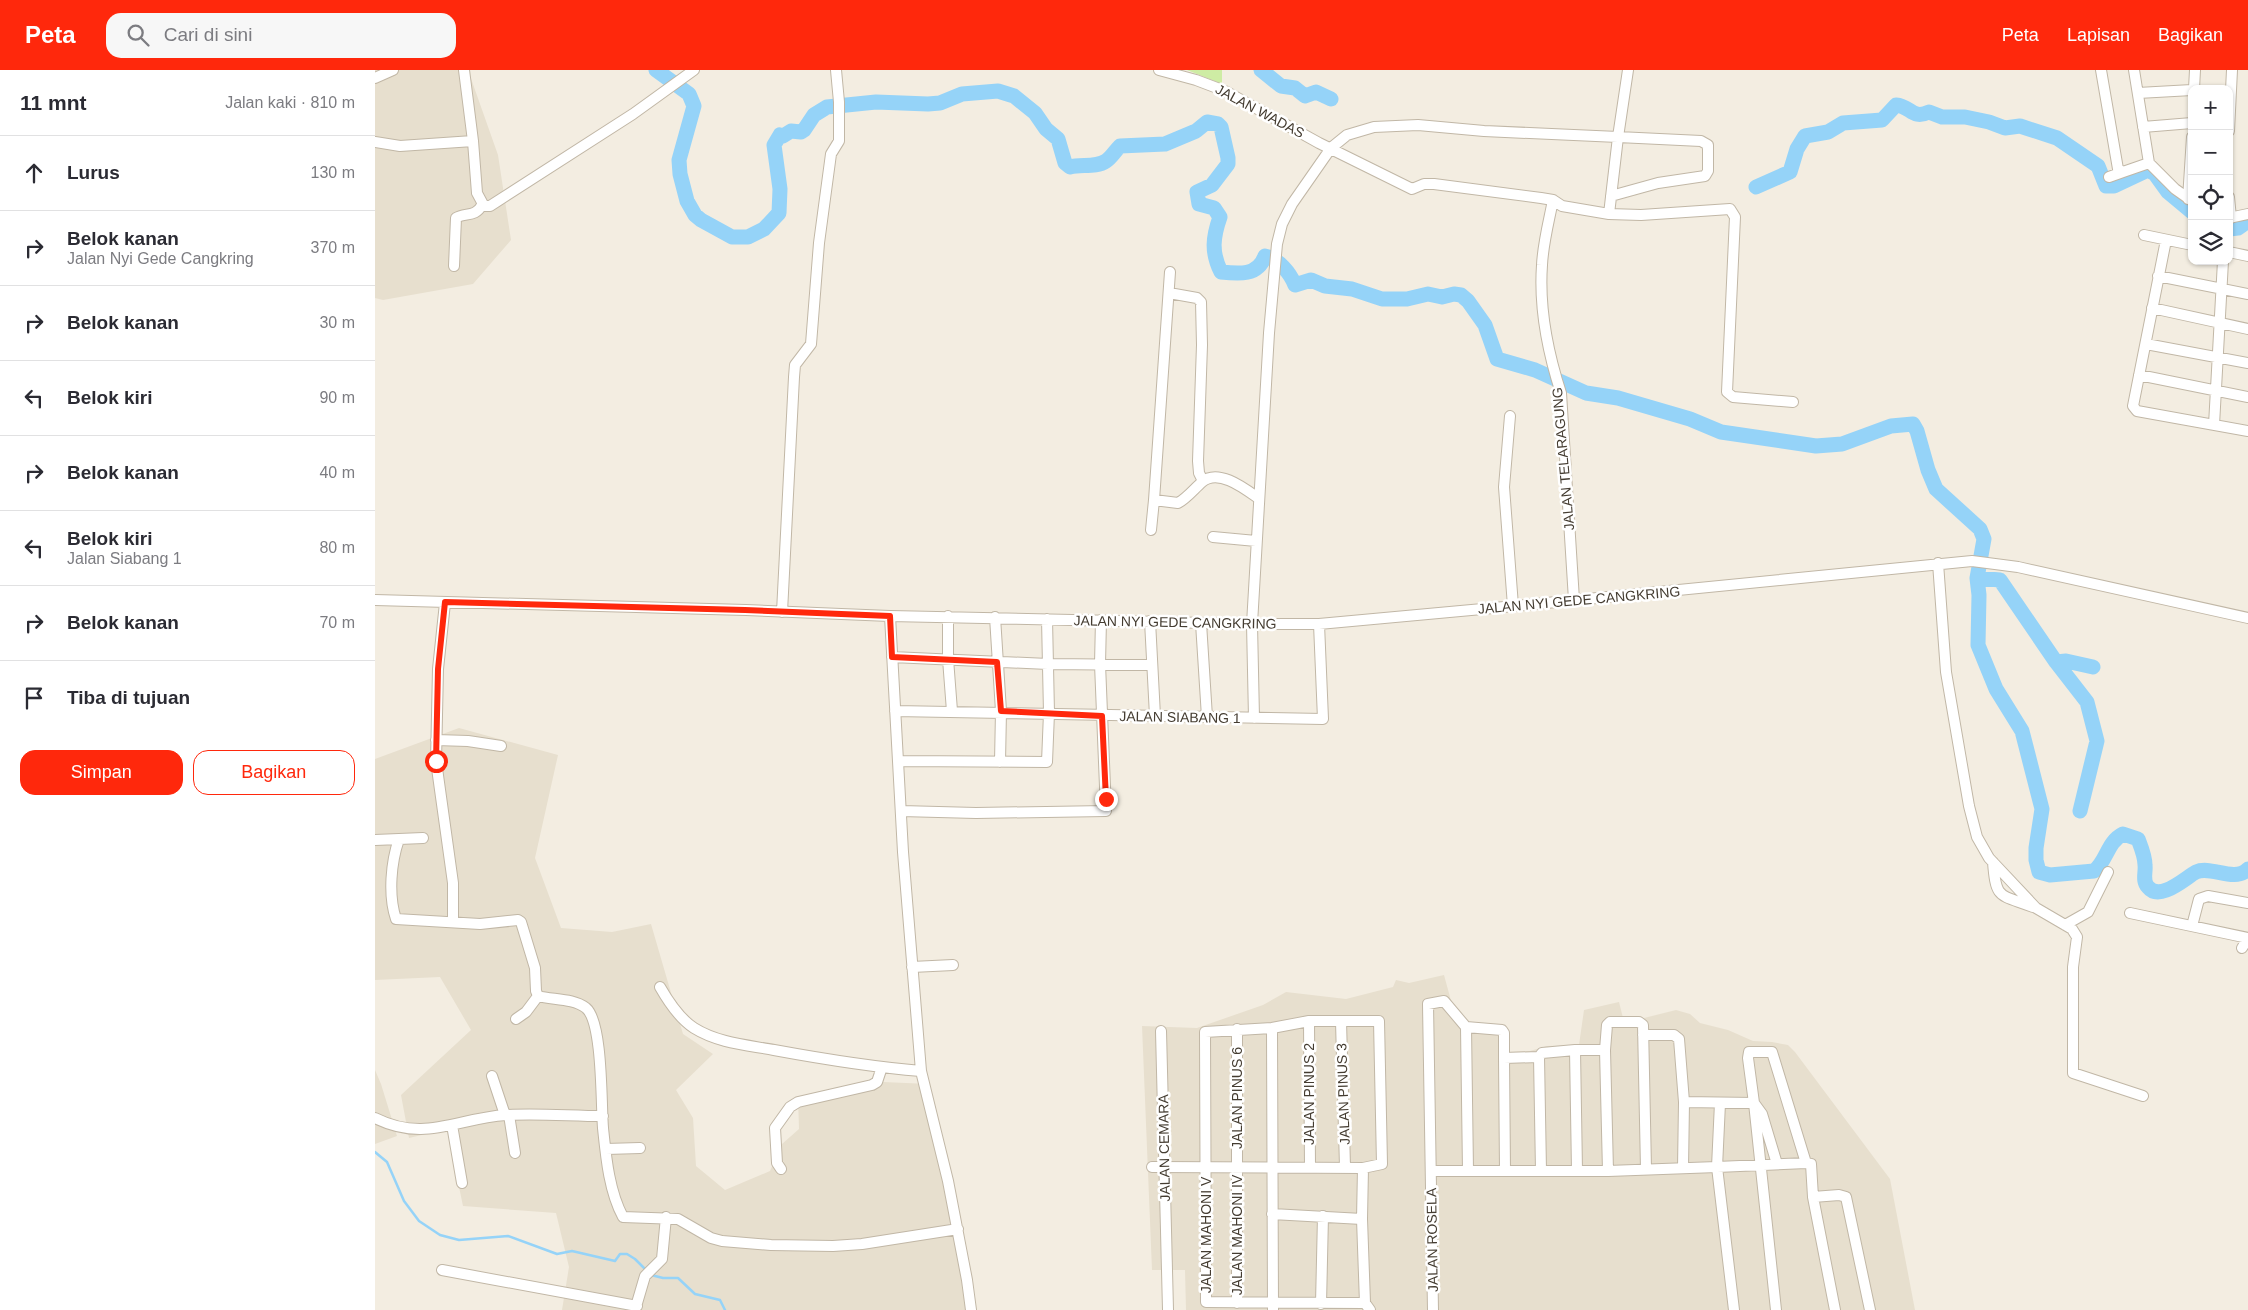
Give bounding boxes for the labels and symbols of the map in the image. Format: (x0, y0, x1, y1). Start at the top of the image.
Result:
street label: JALAN WADAS (1213, 81, 1307, 141)
street label: JALAN TELARAGUNG (1549, 387, 1577, 531)
street label: JALAN NYI GEDE CANGKRING (1477, 583, 1681, 617)
street label: JALAN NYI GEDE CANGKRING (1073, 612, 1277, 632)
street label: JALAN SIABANG 1 (1119, 708, 1241, 726)
route start (425, 750, 448, 773)
route end (1095, 788, 1118, 811)
street label: JALAN PINUS 2 (1301, 1043, 1317, 1145)
street label: JALAN PINUS 3 (1333, 1043, 1353, 1145)
street label: JALAN PINUS 6 (1229, 1047, 1245, 1149)
street label: JALAN CEMARA (1155, 1094, 1173, 1202)
street label: JALAN MAHONI IV (1229, 1174, 1245, 1295)
street label: JALAN MAHONI V (1198, 1176, 1214, 1293)
street label: JALAN ROSELA (1423, 1187, 1441, 1292)

